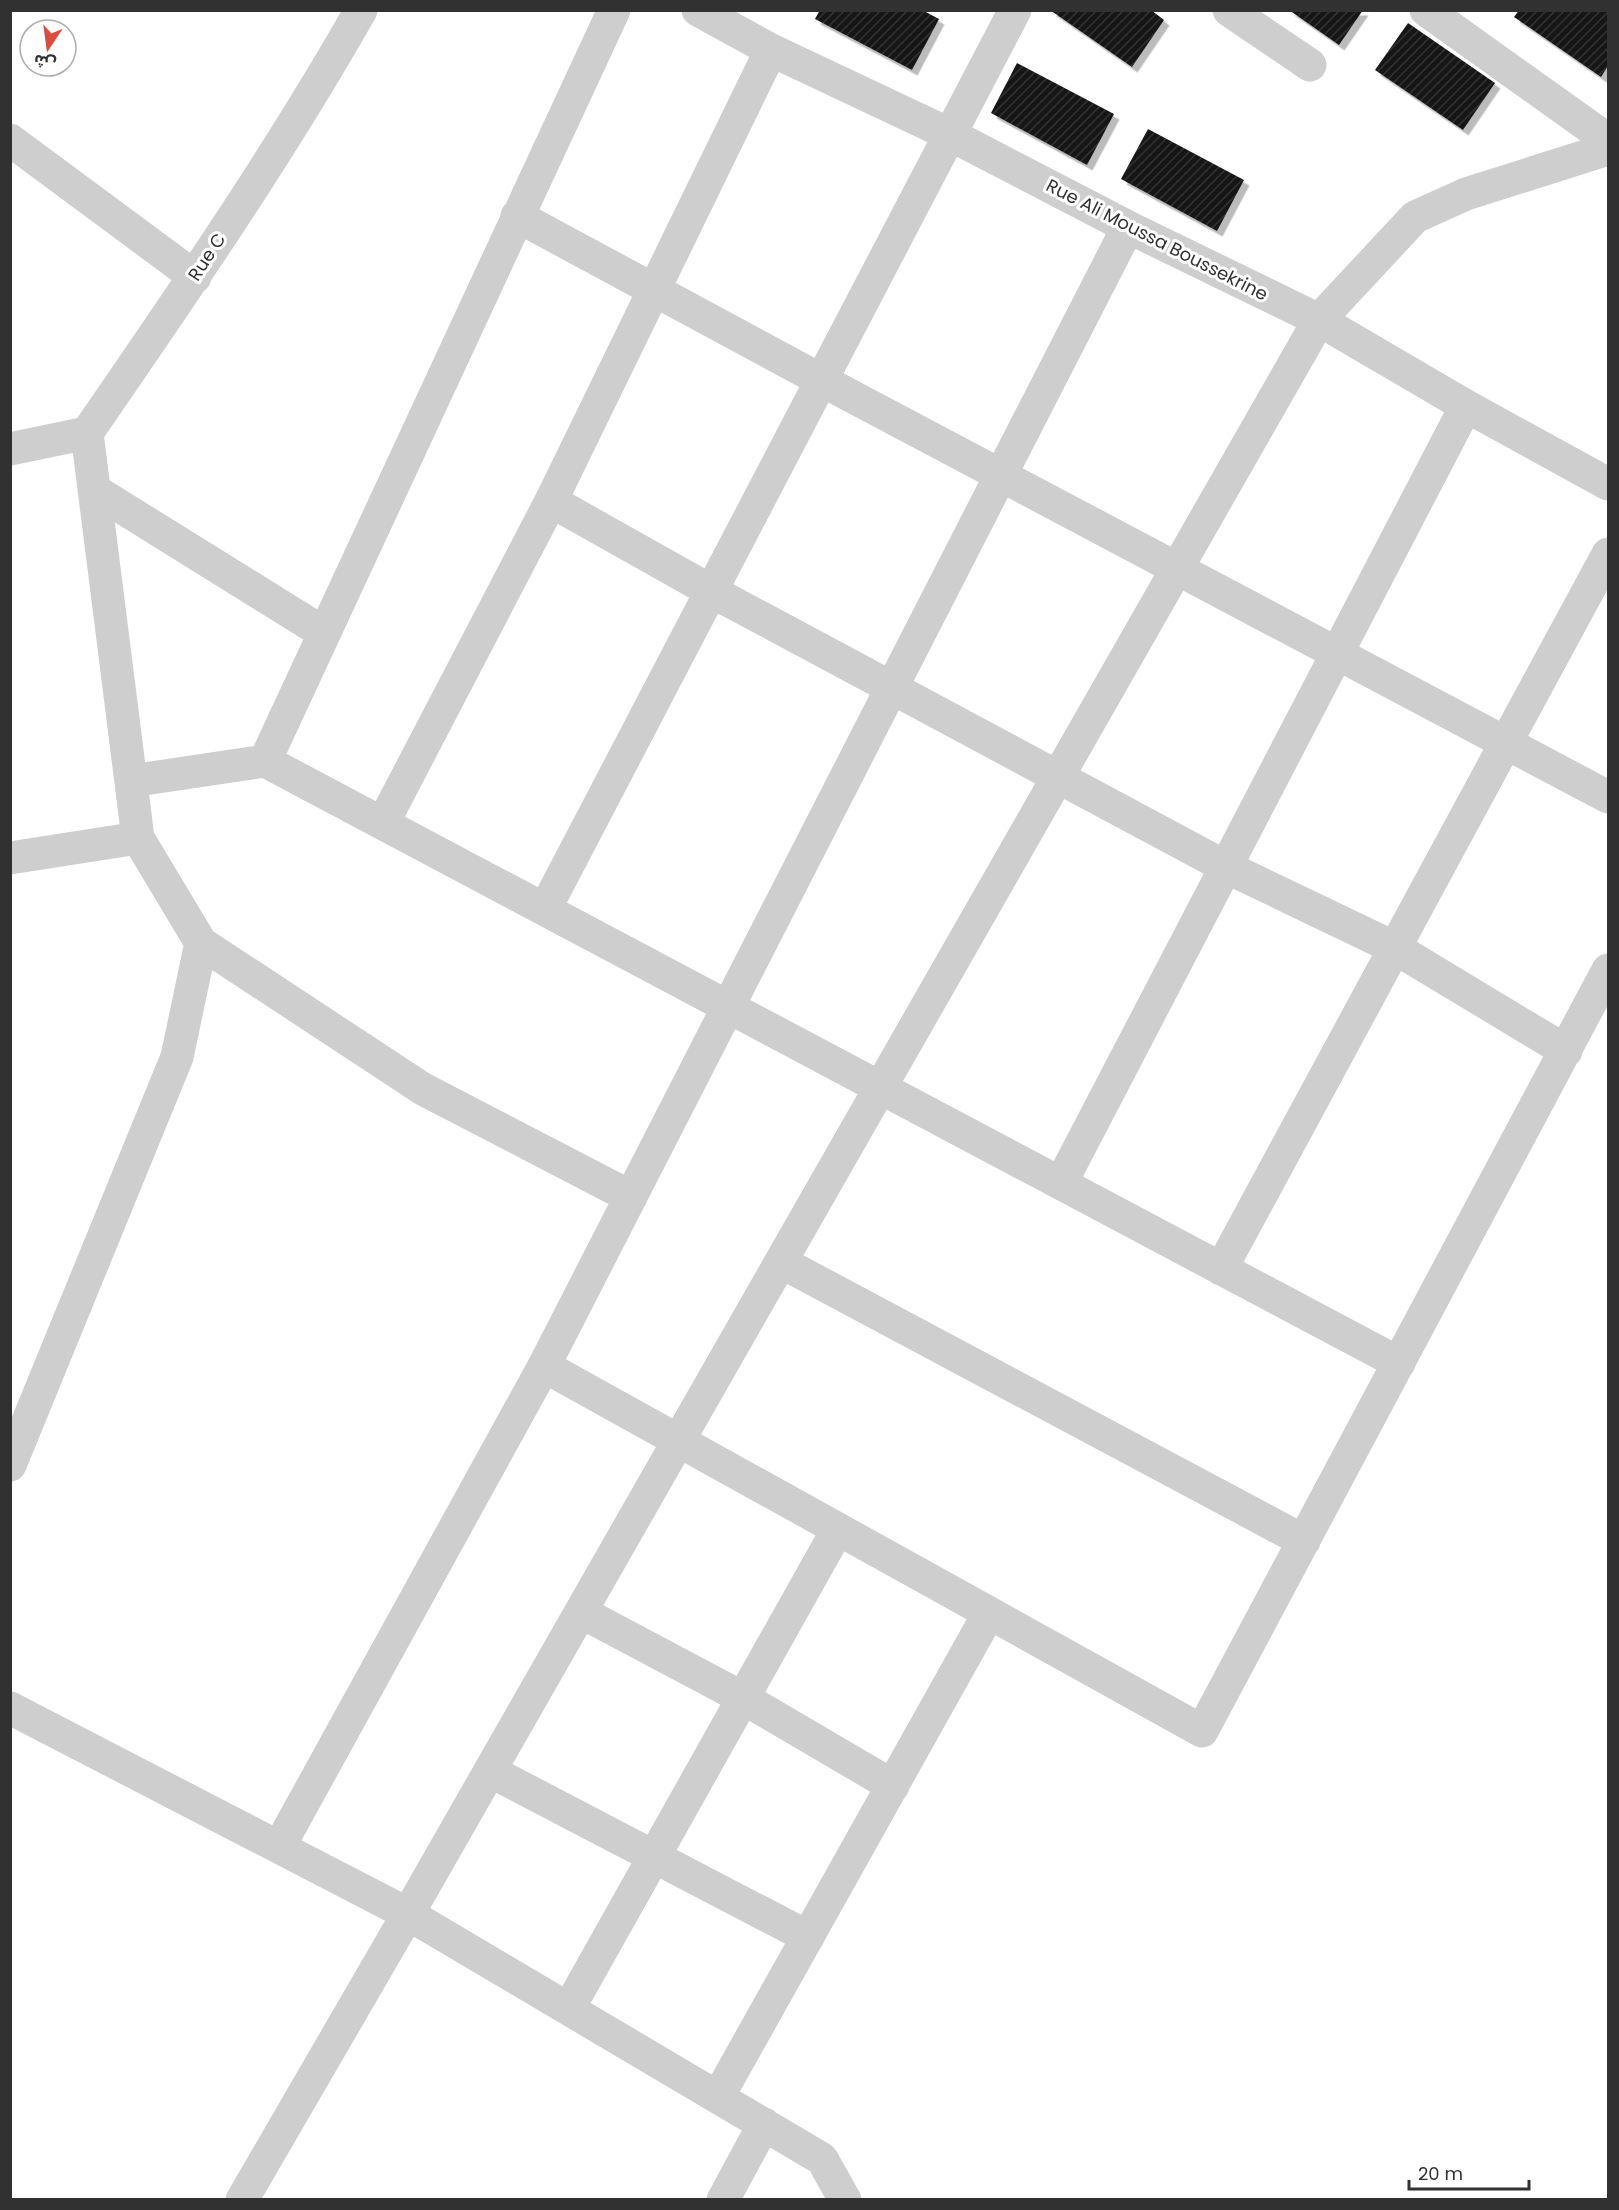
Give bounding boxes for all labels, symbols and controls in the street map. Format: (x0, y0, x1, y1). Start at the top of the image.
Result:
north arrow (18, 18, 78, 78)
text: ش (31, 48, 58, 76)
street label: Rue Ali Moussa Boussekrine (1042, 173, 1272, 306)
street label: Rue C (182, 228, 231, 285)
scale bar (1409, 2153, 1529, 2191)
text: 20 m (1418, 2161, 1463, 2186)

